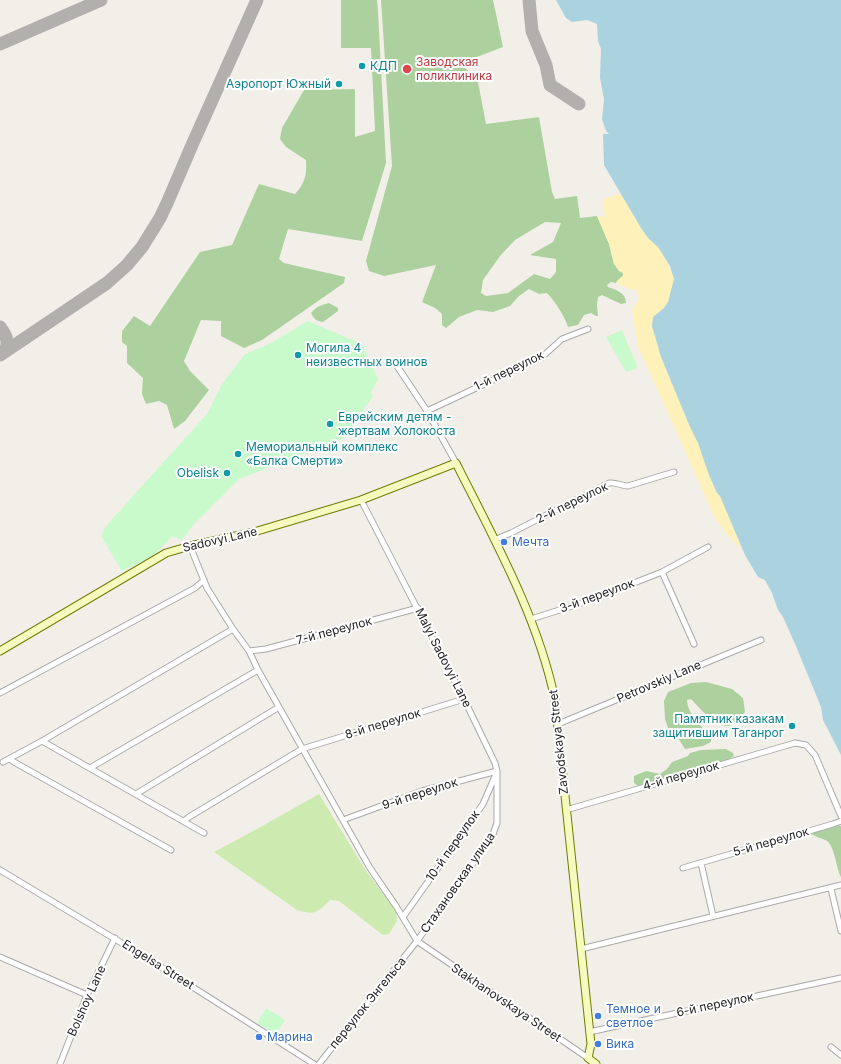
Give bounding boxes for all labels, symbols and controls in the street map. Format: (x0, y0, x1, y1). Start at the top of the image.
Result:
place label: Заводская поликлиника (416, 55, 492, 83)
place label: КДП (370, 59, 397, 73)
marker: КДП (357, 61, 367, 71)
marker: Заводская поликлиника (401, 63, 413, 75)
place label: Аэропорт Южный (226, 77, 331, 91)
marker: Аэропорт Южный (334, 79, 344, 89)
place label: Могила 4 неизвестных воинов (306, 341, 428, 369)
street label: 1-й переулок (472, 348, 546, 394)
marker: Могила 4 неизвестных воинов (293, 350, 303, 360)
place label: Еврейским детям - жертвам Холокоста (338, 410, 455, 438)
marker: Еврейским детям - жертвам Холокоста (325, 419, 335, 429)
place label: Мемориальный комплекс «Балка Смерти» (246, 440, 398, 468)
marker: Мемориальный комплекс «Балка Смерти» (233, 449, 243, 459)
place label: Obelisk (177, 466, 219, 480)
marker: Obelisk (222, 468, 232, 478)
street label: 2-й переулок (534, 479, 610, 527)
street label: Sadovyi Lane (181, 524, 259, 556)
place label: Мечта (512, 535, 549, 549)
marker: Мечта (499, 537, 509, 547)
street label: 3-й переулок (558, 576, 636, 616)
street label: Malyi Sadovyi Lane (412, 606, 474, 710)
street label: 7-й переулок (295, 614, 373, 648)
street label: Petrovskiy Lane (615, 658, 703, 706)
street label: Zavodskaya Street (546, 689, 572, 795)
street label: 8-й переулок (343, 706, 423, 742)
place label: Памятник казакам защитившим Таганрог (653, 712, 784, 740)
marker: Памятник казакам защитившим Таганрог (787, 721, 797, 731)
street label: 4-й переулок (641, 758, 721, 794)
street label: 9-й переулок (380, 775, 460, 813)
street label: 10-й переулок (423, 808, 483, 884)
street label: 5-й переулок (731, 824, 811, 860)
street label: Стахановская улица (418, 830, 498, 936)
street label: Engelsa Street (119, 937, 197, 993)
street label: переулок Энгельса (327, 954, 409, 1052)
street label: Stakhanovskaya Street (448, 961, 564, 1045)
street label: Bolshoy Lane (65, 963, 109, 1039)
street label: 6-й переулок (675, 990, 755, 1020)
place label: Темное и светлое (606, 1002, 661, 1030)
marker: Темное и светлое (593, 1011, 603, 1021)
place label: Марина (267, 1030, 313, 1044)
marker: Марина (254, 1032, 264, 1042)
place label: Вика (606, 1037, 634, 1051)
marker: Вика (593, 1039, 603, 1049)

